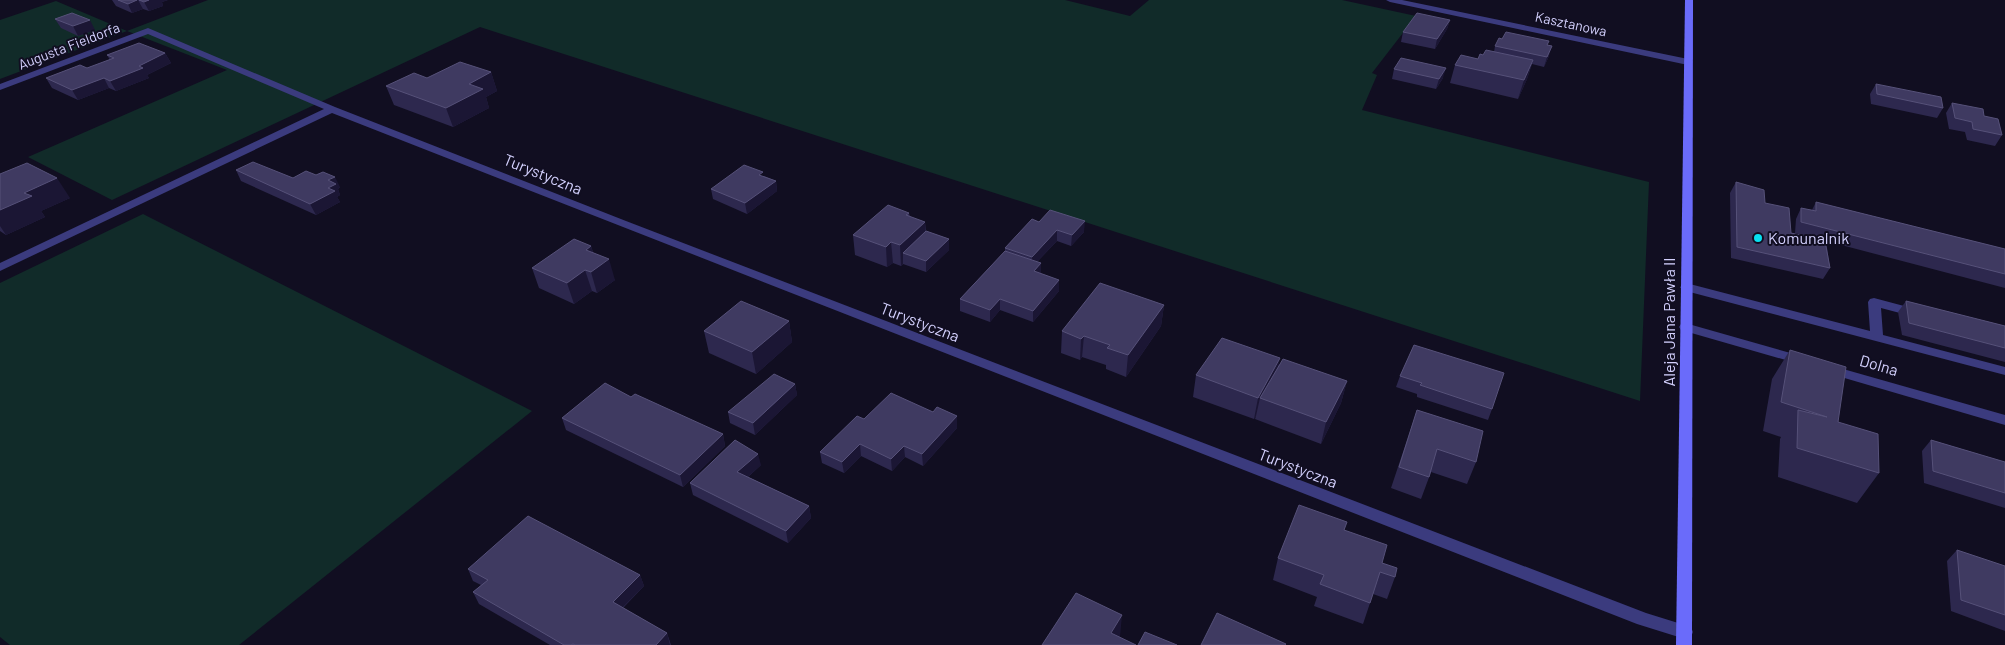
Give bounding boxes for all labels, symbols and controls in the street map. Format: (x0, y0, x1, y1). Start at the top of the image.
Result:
street label: Kasztanowa (1534, 8, 1608, 39)
street label: Augusta Fieldorfa (16, 18, 122, 73)
street label: Turystyczna (501, 149, 585, 198)
place label: Komunalnik (1768, 228, 1849, 247)
marker: Komunalnik (1752, 232, 1764, 244)
street label: Aleja Jana Pawła II (1659, 258, 1678, 386)
street label: Turystyczna (878, 298, 962, 345)
street label: Dolna (1858, 350, 1901, 379)
street label: Turystyczna (1256, 444, 1340, 491)

